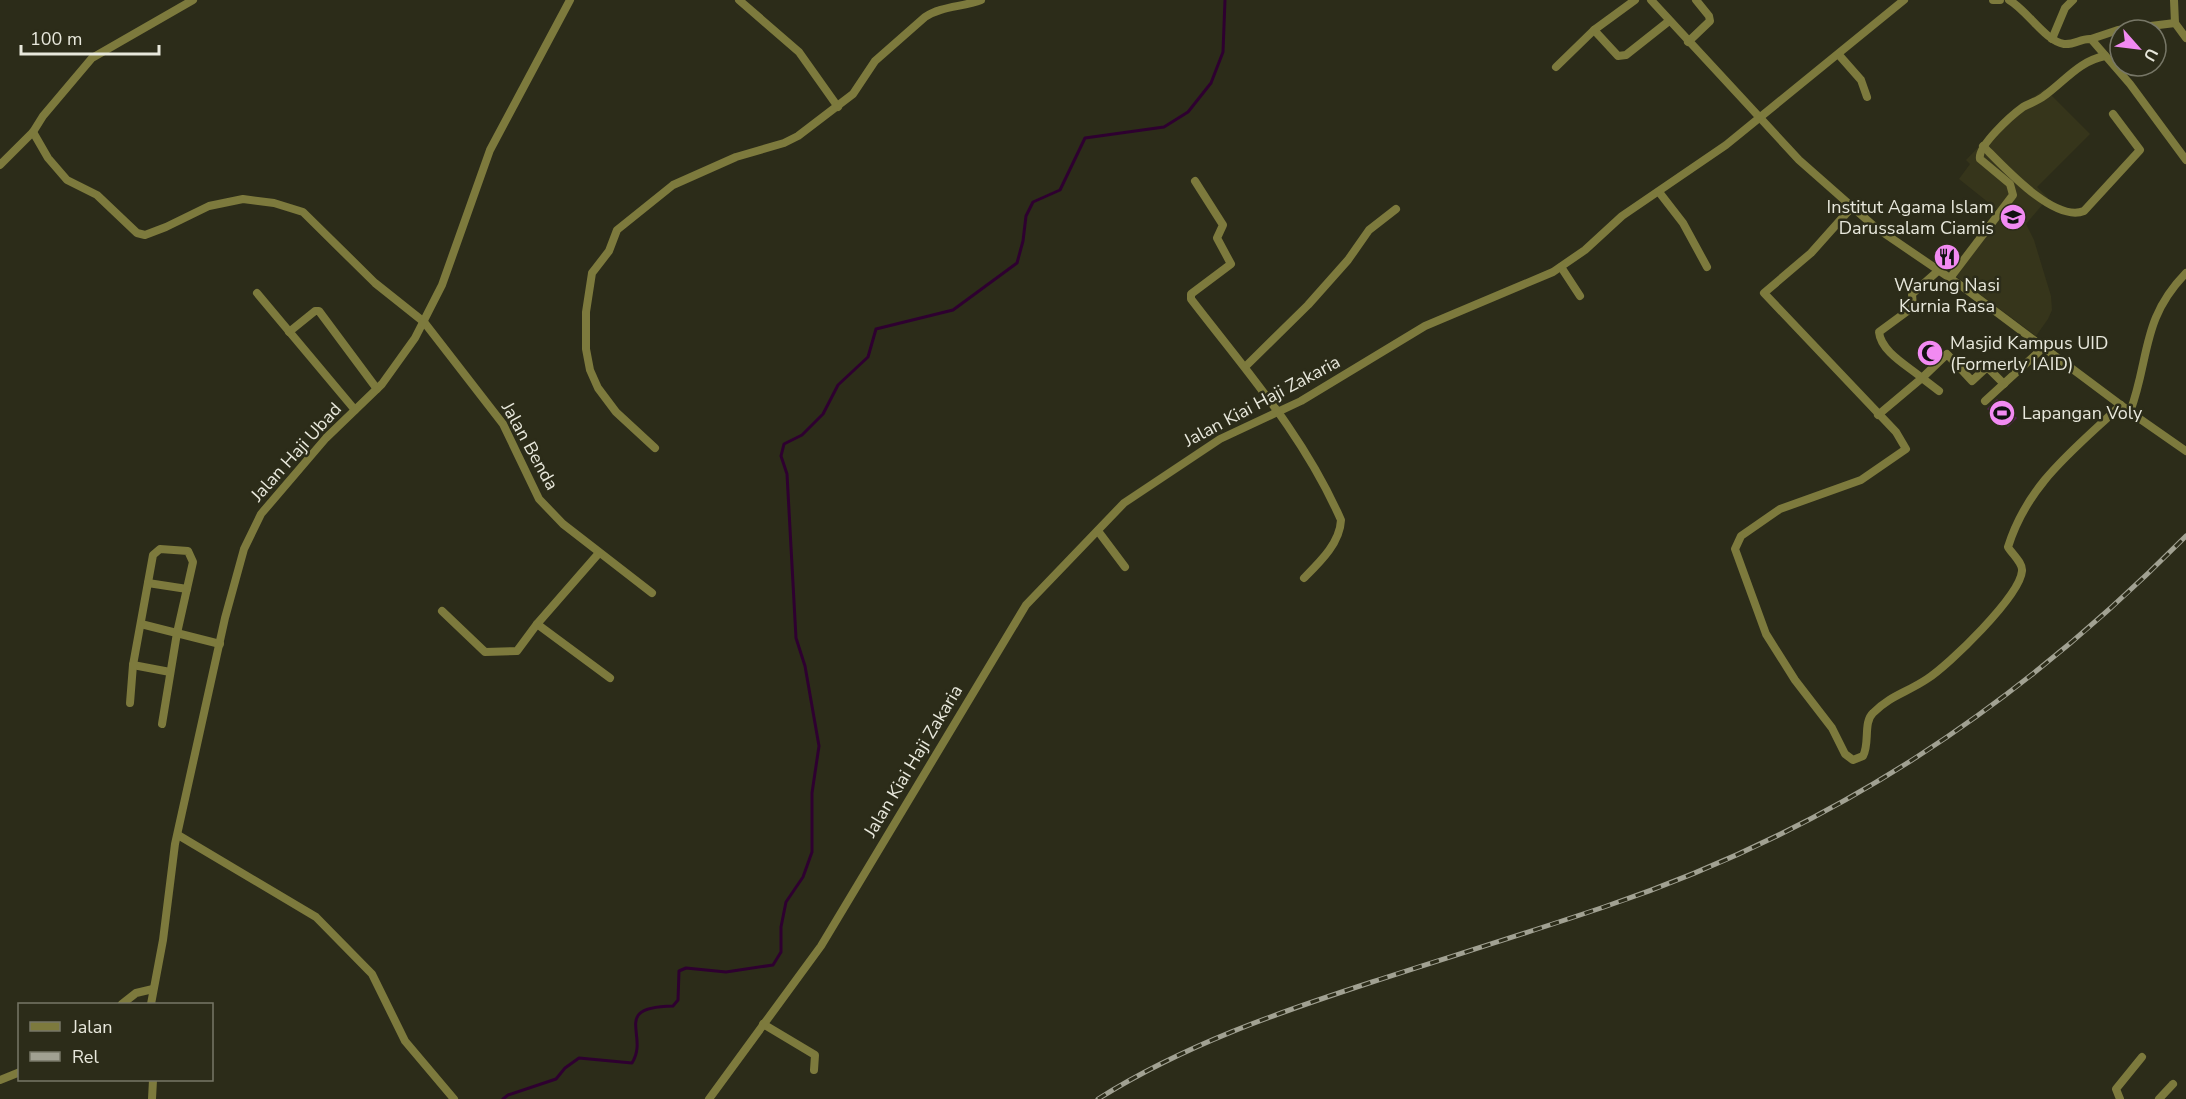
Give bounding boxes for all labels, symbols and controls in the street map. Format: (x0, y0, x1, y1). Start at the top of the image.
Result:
scale bar (21, 18, 159, 56)
north arrow (2108, 18, 2168, 78)
text: 100 m (30, 27, 82, 51)
text: U (2138, 44, 2163, 65)
place label: Institut Agama Islam Darussalam Ciamis (1827, 195, 1994, 240)
school or university icon: Institut Agama Islam Darussalam Ciamis (1998, 202, 2028, 232)
restaurant icon: Warung Nasi Kurnia Rasa (1932, 242, 1962, 272)
place label: Warung Nasi Kurnia Rasa (1894, 273, 2000, 318)
place label: Masjid Kampus UID (Formerly IAID) (1950, 331, 2108, 376)
mosque icon: Masjid Kampus UID (Formerly IAID) (1915, 338, 1945, 368)
street label: Jalan Kiai Haji Zakaria (1179, 350, 1344, 453)
street label: Jalan Benda (495, 397, 564, 494)
street label: Jalan Haji Ubad (245, 398, 347, 507)
sports icon: Lapangan Voly (1987, 398, 2017, 428)
place label: Lapangan Voly (2022, 401, 2143, 425)
street label: Jalan Kiai Haji Zakaria (857, 680, 968, 842)
legend (18, 1003, 213, 1081)
text: Jalan (71, 1015, 112, 1039)
text: Rel (72, 1045, 99, 1069)

